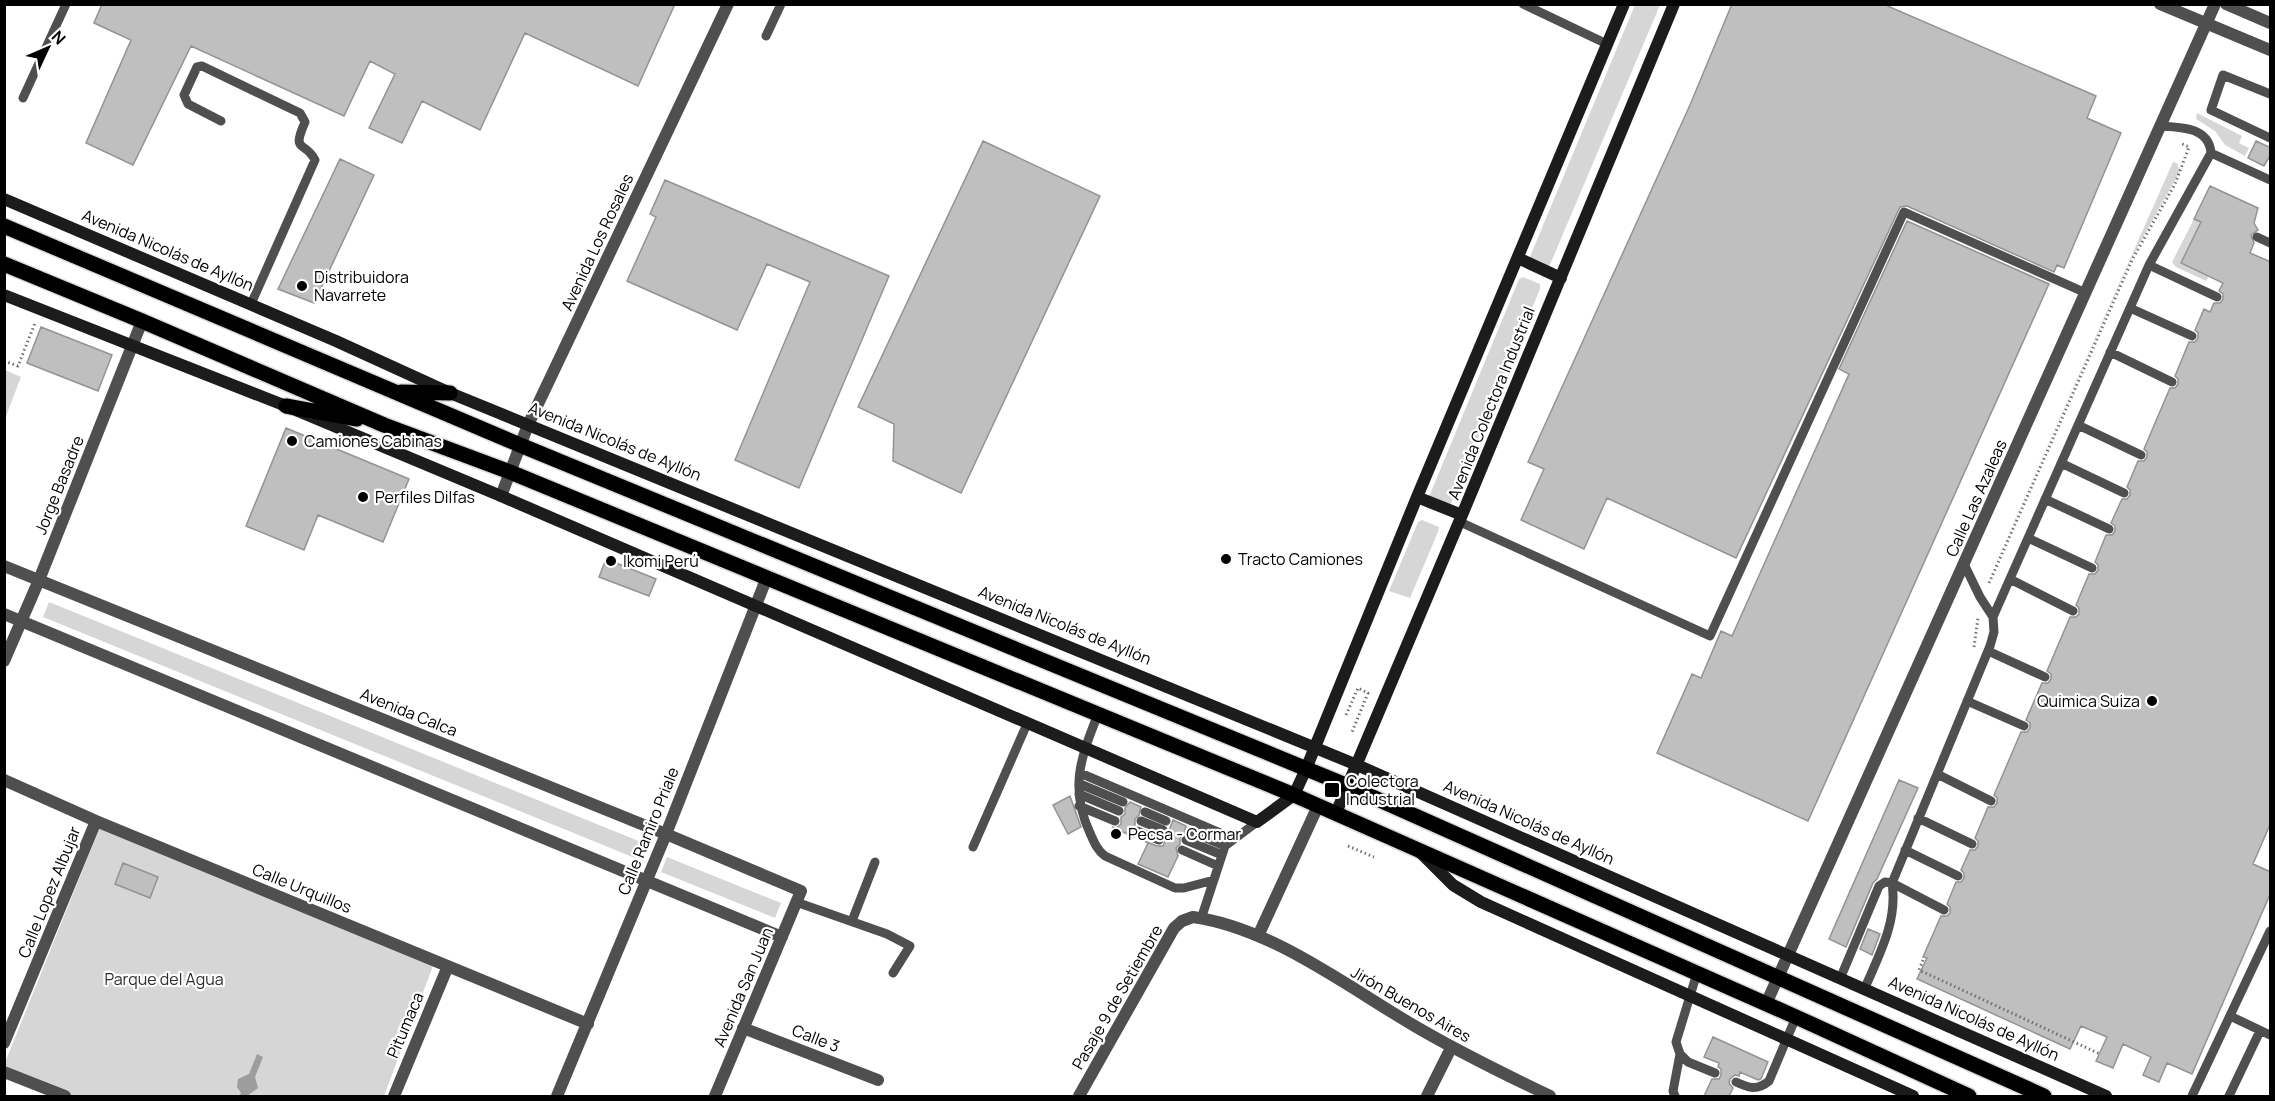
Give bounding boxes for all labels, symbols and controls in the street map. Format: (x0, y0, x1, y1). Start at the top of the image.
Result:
north arrow (18, 18, 78, 78)
text: N (47, 26, 71, 49)
street label: Avenida Los Rosales (556, 170, 638, 314)
street label: Avenida Nicolás de Ayllón (79, 204, 257, 296)
place label: Distribuidora Navarrete (314, 266, 409, 306)
marker: Distribuidora Navarrete (295, 279, 309, 293)
street label: Avenida Colectora Industrial (1442, 303, 1540, 503)
street label: Avenida Nicolás de Ayllón (525, 396, 705, 486)
place label: Camiones Cabinas (304, 430, 442, 452)
street label: Jorge Basadre (29, 432, 89, 538)
marker: Camiones Cabinas (285, 434, 299, 448)
street label: Calle Las Azaleas (1940, 436, 2012, 560)
place label: Perfiles Dilfas (375, 486, 475, 508)
marker: Perfiles Dilfas (356, 490, 370, 504)
place label: Tracto Camiones (1238, 548, 1363, 570)
place label: Ikomi Perú (623, 550, 699, 572)
marker: Tracto Camiones (1219, 552, 1233, 566)
marker: Ikomi Perú (604, 554, 618, 568)
street label: Avenida Nicolás de Ayllón (975, 580, 1155, 670)
street label: Avenida Calca (357, 683, 461, 741)
place label: Quimica Suiza (2037, 690, 2140, 712)
marker: Quimica Suiza (2145, 694, 2159, 708)
street label: Calle Ramiro Priale (612, 764, 684, 898)
place label: Colectora Industrial (1346, 770, 1419, 810)
street label: Avenida Nicolás de Ayllón (1440, 774, 1618, 870)
marker: Colectora Industrial (1323, 781, 1341, 799)
street label: Calle Lopez Albujar (13, 823, 86, 961)
place label: Pecsa - Cormar (1128, 823, 1241, 845)
marker: Pecsa - Cormar (1109, 827, 1123, 841)
street label: Calle Urquillos (249, 858, 355, 918)
street label: Pasaje 9 de Setiembre (1067, 921, 1167, 1073)
street label: Avenida San Juan (708, 924, 778, 1050)
street label: Jirón Buenos Aires (1347, 961, 1475, 1047)
park label: Parque del Agua (104, 968, 224, 990)
street label: Avenida Nicolás de Ayllón (1885, 970, 2063, 1066)
street label: Pitumaca (381, 989, 429, 1061)
street label: Calle 3 (789, 1019, 843, 1057)

